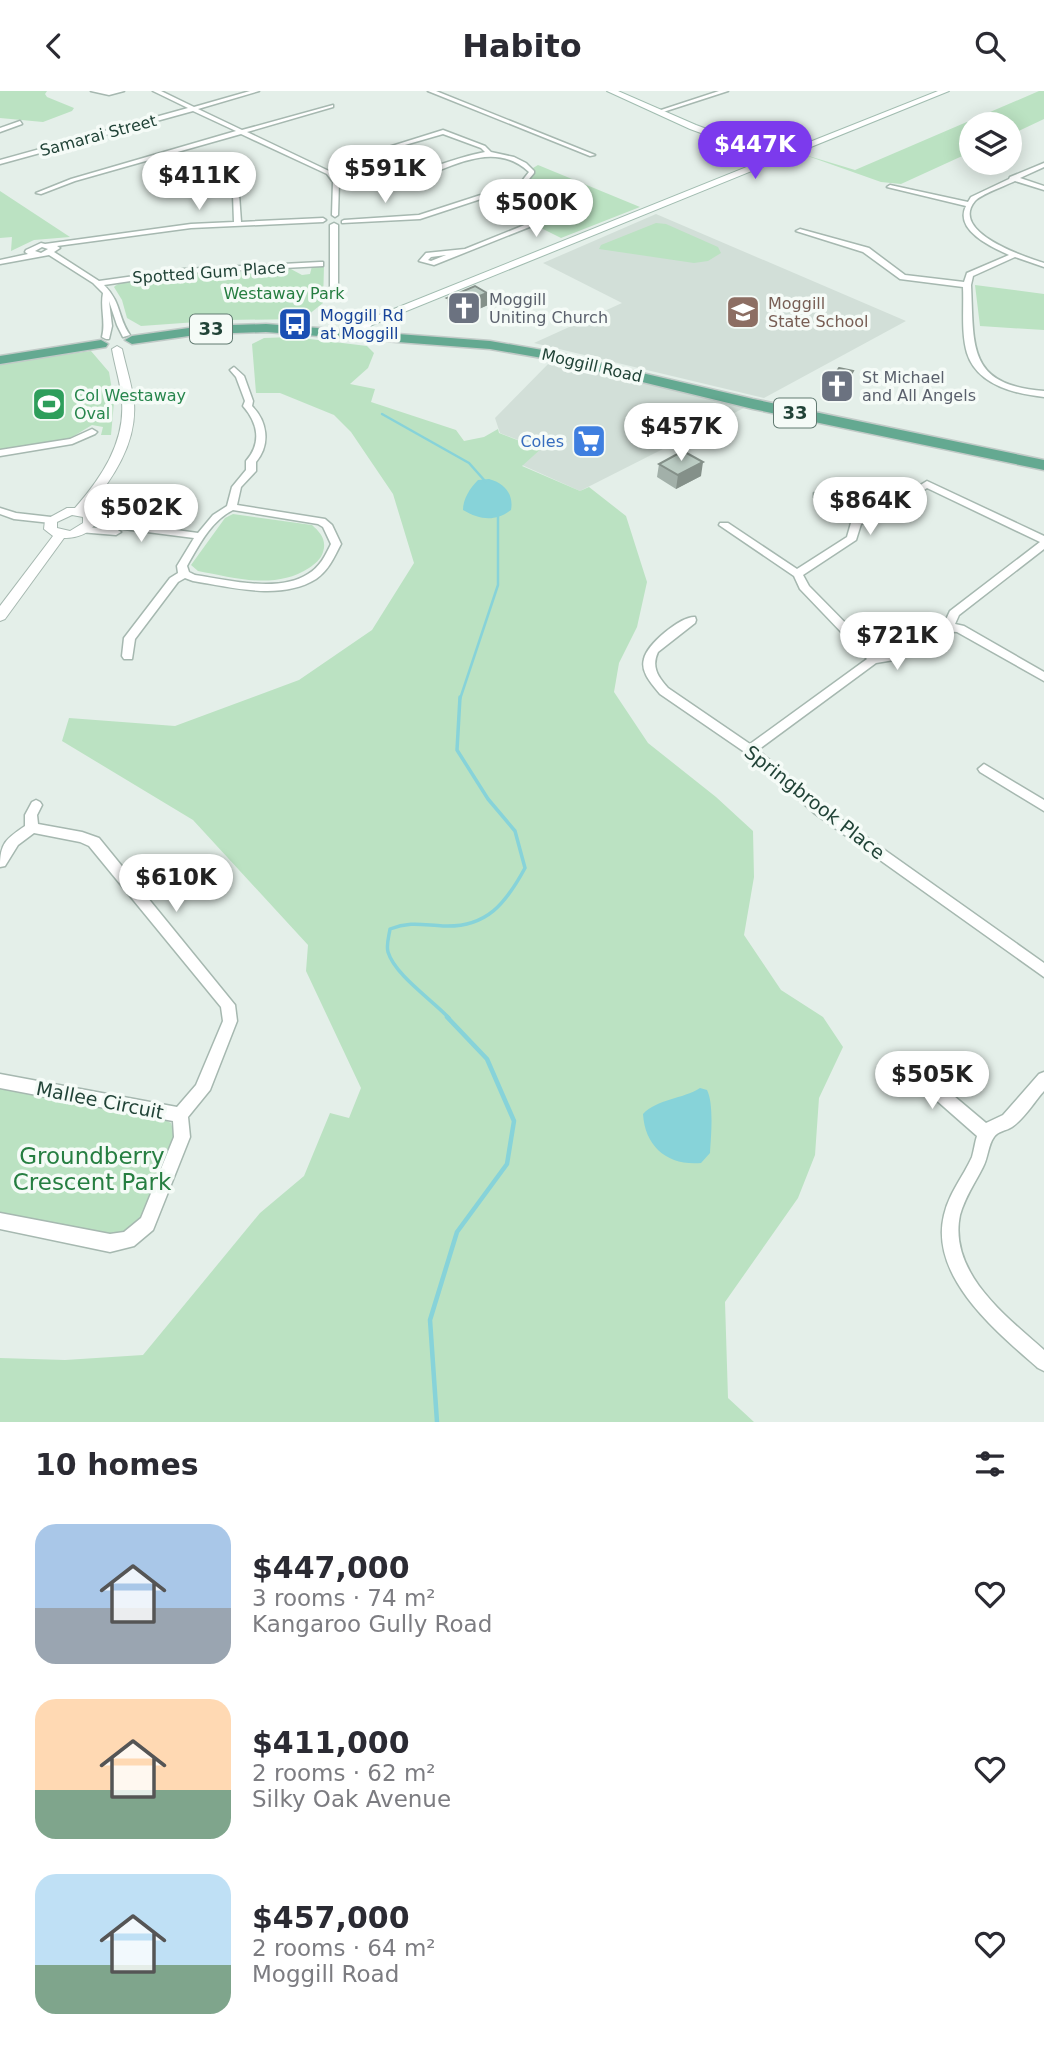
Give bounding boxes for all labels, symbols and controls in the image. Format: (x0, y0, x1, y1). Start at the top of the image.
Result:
icon: back (35, 27, 73, 65)
text: Habito (462, 27, 582, 65)
icon: search (971, 27, 1009, 65)
street label: Samarai Street (38, 111, 158, 160)
map controls (959, 112, 1022, 175)
button: layers (959, 112, 1022, 175)
pin: $447K (706, 122, 804, 181)
text: $447K (714, 131, 796, 157)
pin: $591K (336, 145, 434, 205)
pin: $411K (150, 152, 248, 212)
text: $591K (344, 155, 426, 181)
text: $411K (158, 162, 240, 188)
pin: $500K (487, 179, 585, 239)
text: $500K (495, 189, 577, 215)
street label: Spotted Gum Place (132, 258, 286, 287)
park label: Westaway Park (223, 284, 345, 303)
church icon: Moggill Uniting Church (445, 289, 483, 327)
place label: Moggill Uniting Church (489, 290, 608, 327)
school or university icon: Moggill State School (724, 293, 762, 331)
place label: Moggill State School (768, 294, 869, 331)
bus stop icon: Moggill Rd at Moggill (276, 305, 314, 343)
place label: Moggill Rd at Moggill (320, 306, 404, 343)
road number: 33 (190, 315, 232, 343)
street label: Moggill Road (540, 345, 644, 386)
church icon: St Michael and All Angels (818, 367, 856, 405)
place label: St Michael and All Angels (862, 368, 976, 405)
sports icon: Col Westaway Oval (30, 385, 68, 423)
place label: Col Westaway Oval (74, 386, 186, 423)
road number: 33 (774, 399, 816, 427)
pin: $457K (632, 403, 730, 463)
text: $457K (640, 413, 722, 439)
supermarket icon: Coles (570, 422, 608, 460)
place label: Coles (520, 432, 564, 451)
pin: $864K (821, 477, 919, 537)
pin: $502K (92, 484, 190, 544)
text: $864K (829, 487, 911, 513)
text: $502K (100, 494, 182, 520)
pin: $721K (848, 613, 946, 672)
text: $721K (856, 622, 938, 648)
street label: Springbrook Place (741, 741, 889, 863)
pin: $610K (127, 855, 225, 914)
text: $610K (135, 864, 217, 890)
pin: $505K (883, 1051, 981, 1111)
text: $505K (891, 1061, 973, 1087)
street label: Mallee Circuit (35, 1077, 165, 1123)
park label: Groundberry Crescent Park (13, 1143, 172, 1195)
icon: filters (971, 1445, 1009, 1483)
text: 10 homes (35, 1447, 199, 1482)
text: $447,000 (252, 1550, 410, 1585)
icon: home (91, 1552, 175, 1636)
icon: heart (971, 1575, 1009, 1613)
text: 3 rooms · 74 m² (252, 1585, 436, 1611)
text: Kangaroo Gully Road (252, 1611, 492, 1637)
text: $411,000 (252, 1725, 410, 1760)
icon: home (91, 1727, 175, 1811)
icon: heart (971, 1750, 1009, 1788)
text: 2 rooms · 62 m² (252, 1760, 436, 1786)
text: Silky Oak Avenue (252, 1786, 451, 1812)
text: $457,000 (252, 1900, 410, 1935)
icon: home (91, 1902, 175, 1986)
icon: heart (971, 1925, 1009, 1963)
text: 2 rooms · 64 m² (252, 1935, 436, 1961)
text: Moggill Road (252, 1961, 399, 1987)

